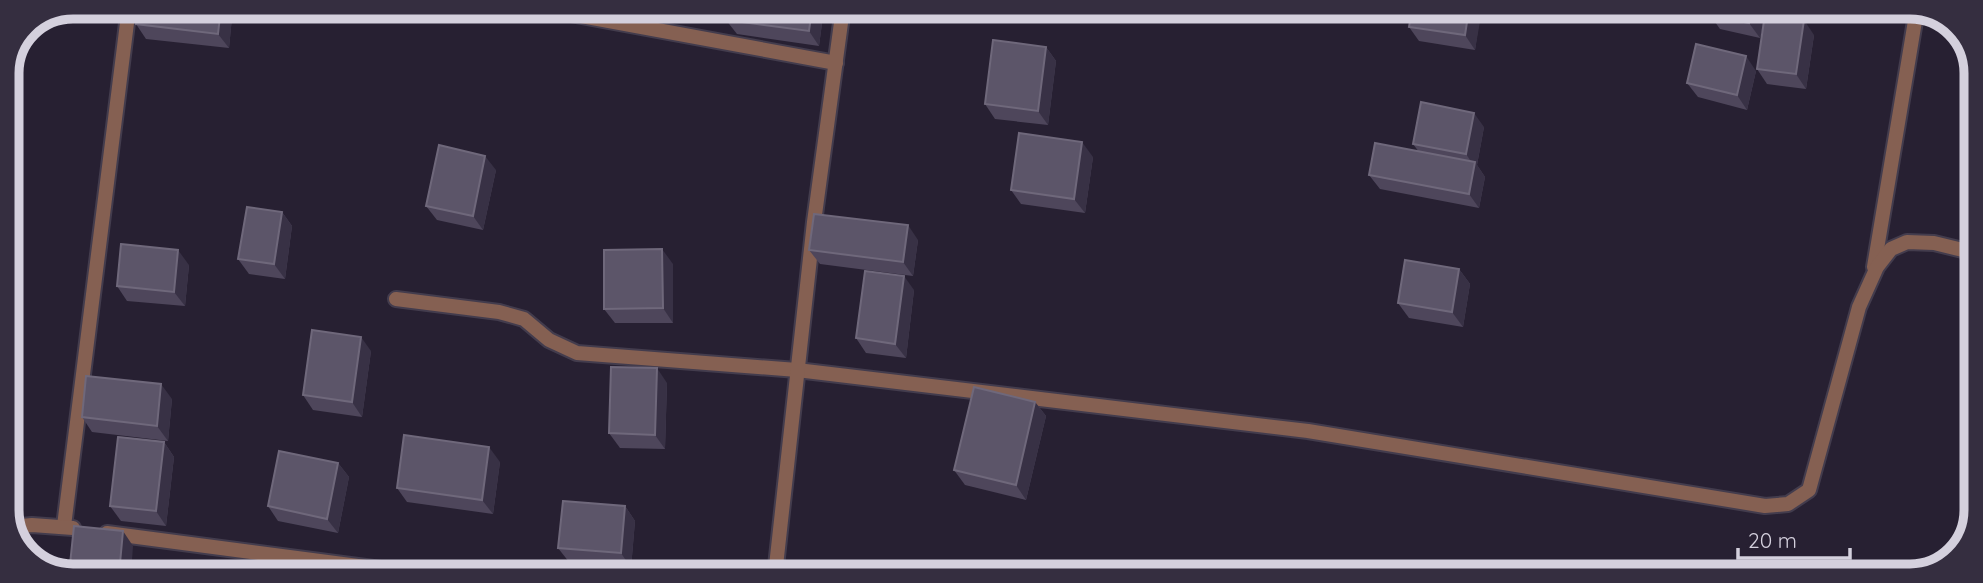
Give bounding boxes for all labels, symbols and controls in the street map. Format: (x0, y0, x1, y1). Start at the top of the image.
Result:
scale bar (1738, 516, 1850, 560)
text: 20 m (1748, 527, 1797, 553)

